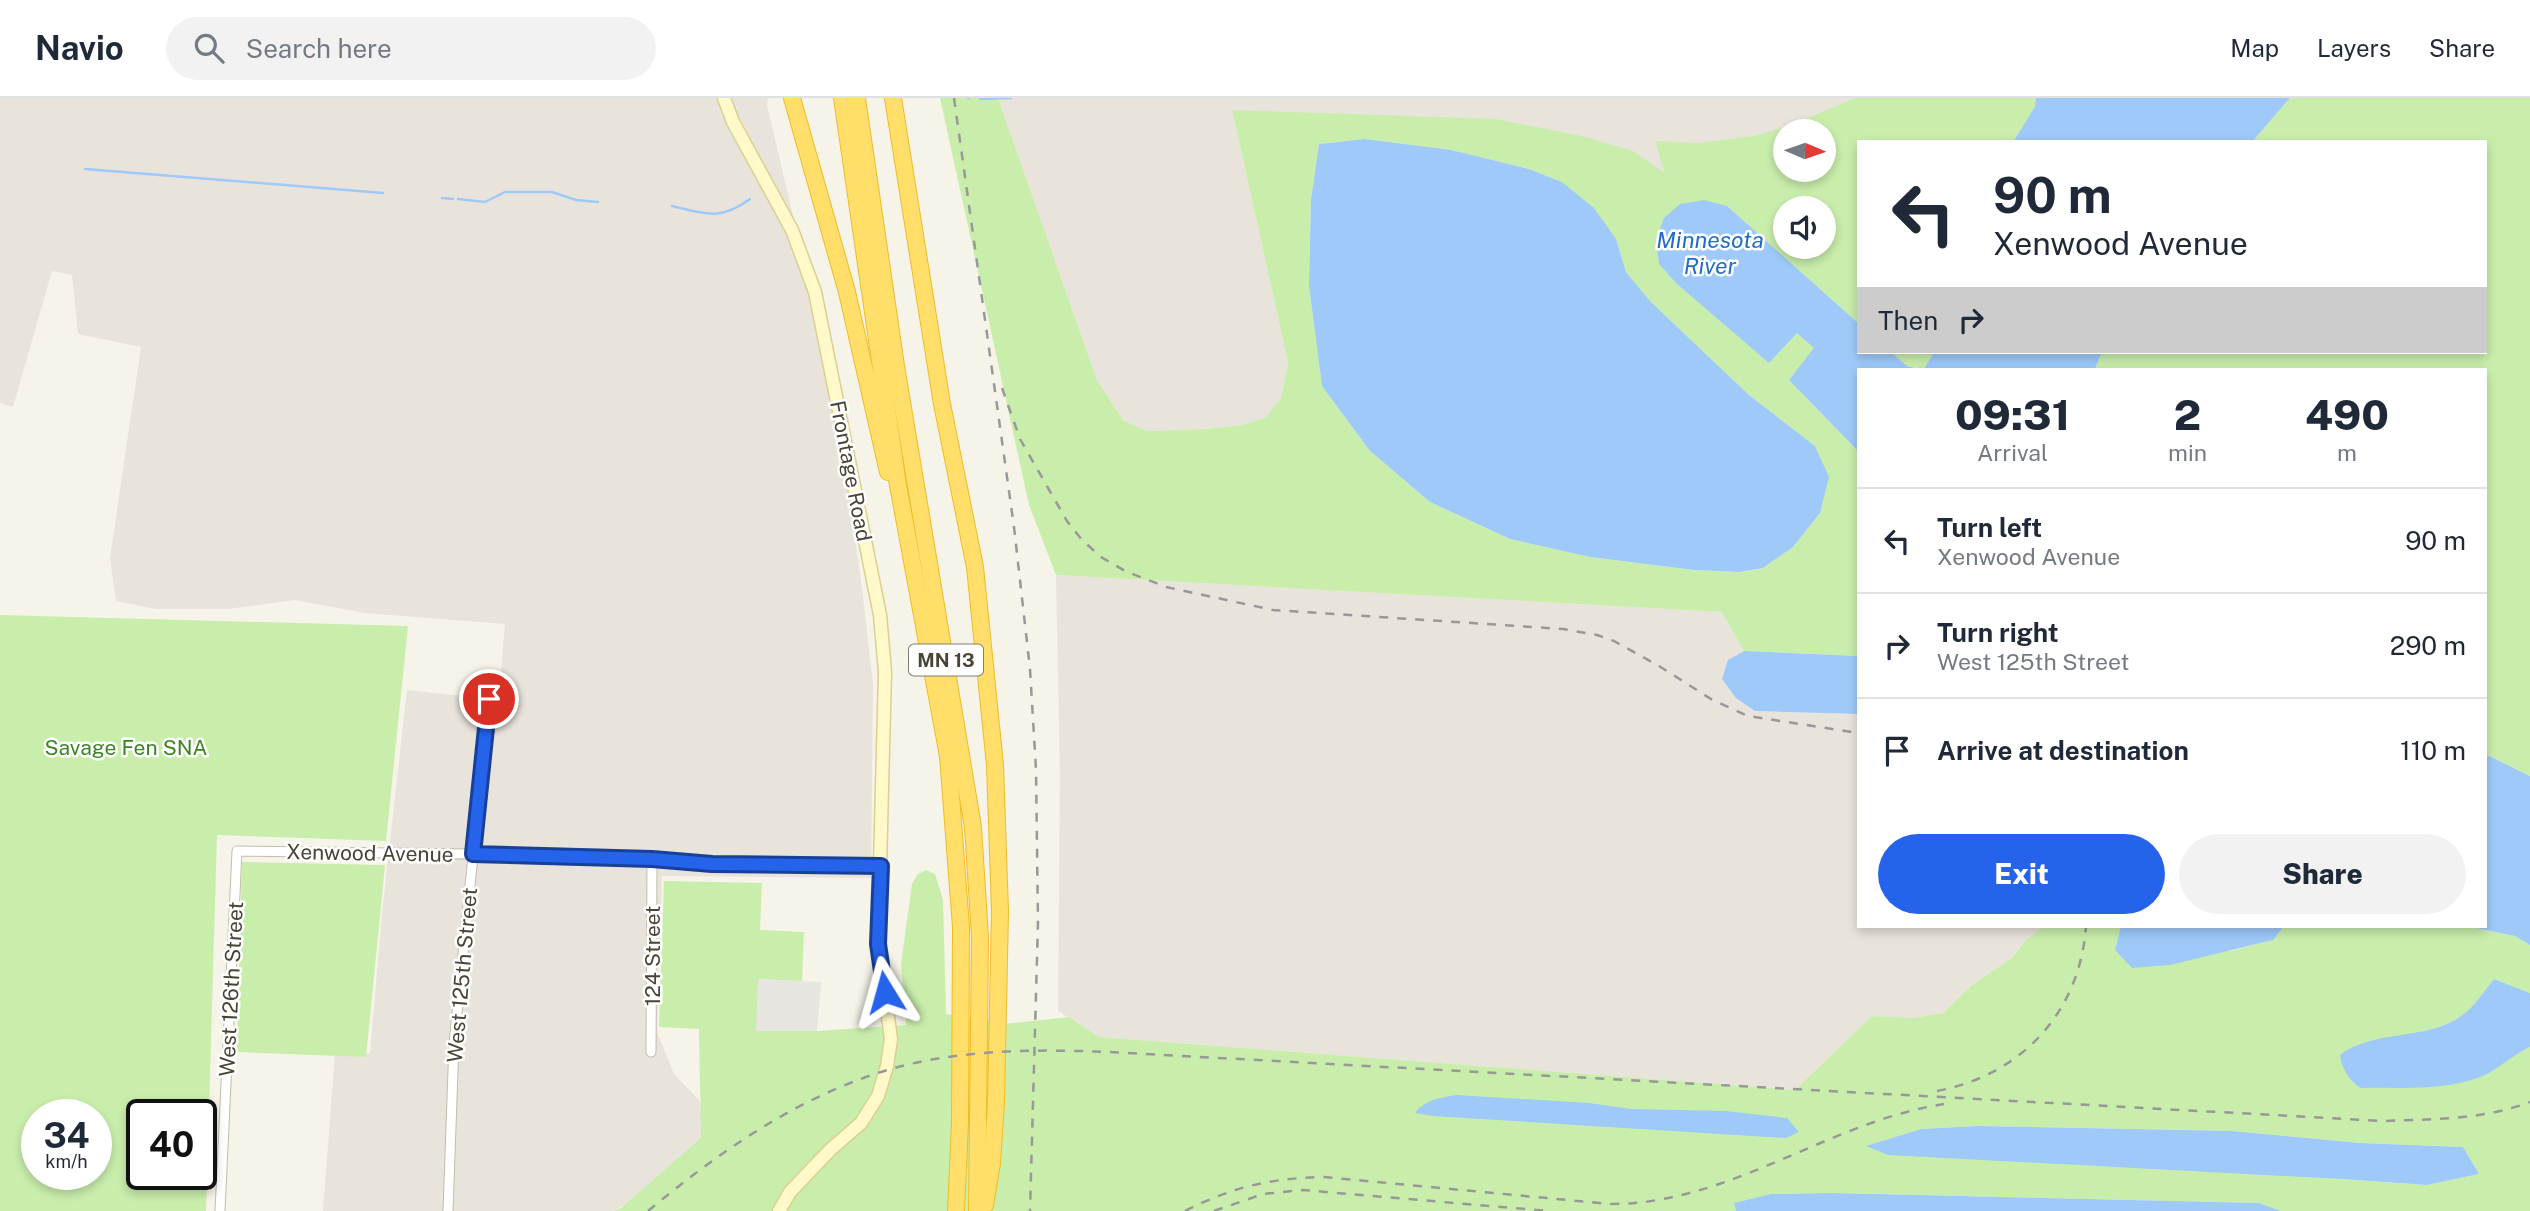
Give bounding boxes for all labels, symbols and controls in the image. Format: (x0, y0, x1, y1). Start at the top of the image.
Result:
search box (166, 17, 656, 80)
text: Navio (35, 29, 124, 67)
icon: search (190, 29, 228, 67)
text: Search here (246, 33, 392, 64)
text: Map (2230, 34, 2279, 62)
text: Layers (2317, 34, 2391, 62)
text: Share (2429, 34, 2495, 62)
north arrow (1773, 119, 1836, 182)
map controls (1773, 119, 1836, 259)
text: 90 m (1993, 166, 2112, 224)
icon: left (1878, 168, 1969, 259)
button: sound (1773, 196, 1836, 259)
text: Xenwood Avenue (1993, 225, 2248, 262)
water label: Minnesota River (1656, 226, 1764, 279)
icon: right (1952, 301, 1990, 339)
text: Then (1878, 305, 1938, 336)
text: 09:31 (1955, 390, 2070, 439)
text: 2 (2174, 390, 2201, 439)
text: 490 (2305, 390, 2389, 439)
street label: Frontage Road (825, 398, 877, 544)
text: Arrival (1977, 439, 2048, 466)
text: min (2168, 439, 2207, 466)
text: m (2337, 439, 2357, 466)
text: Turn left (1937, 512, 2042, 543)
icon: left (1878, 522, 1916, 560)
text: 90 m (2405, 525, 2466, 556)
text: Xenwood Avenue (1937, 543, 2120, 570)
text: Turn right (1937, 617, 2059, 648)
icon: right (1878, 627, 1916, 665)
text: 290 m (2390, 630, 2466, 661)
road number: MN 13 (909, 645, 983, 676)
text: West 125th Street (1937, 648, 2130, 675)
pin (459, 669, 519, 729)
icon: arrive (470, 680, 508, 718)
icon: arrive (1878, 732, 1916, 770)
park label: Savage Fen SNA (45, 735, 207, 760)
text: Arrive at destination (1937, 735, 2189, 766)
text: 110 m (2400, 735, 2466, 766)
button: Exit (1878, 834, 2165, 914)
button: Share (2179, 834, 2466, 914)
street label: Xenwood Avenue (286, 839, 454, 867)
street label: West 125th Street (442, 886, 482, 1064)
street label: West 126th Street (214, 901, 248, 1077)
street label: 124 Street (640, 906, 665, 1006)
position arrow (848, 955, 922, 1029)
speed limit sign: 40 (126, 1099, 217, 1190)
text: 34 (43, 1115, 90, 1156)
text: km/h (45, 1151, 88, 1172)

